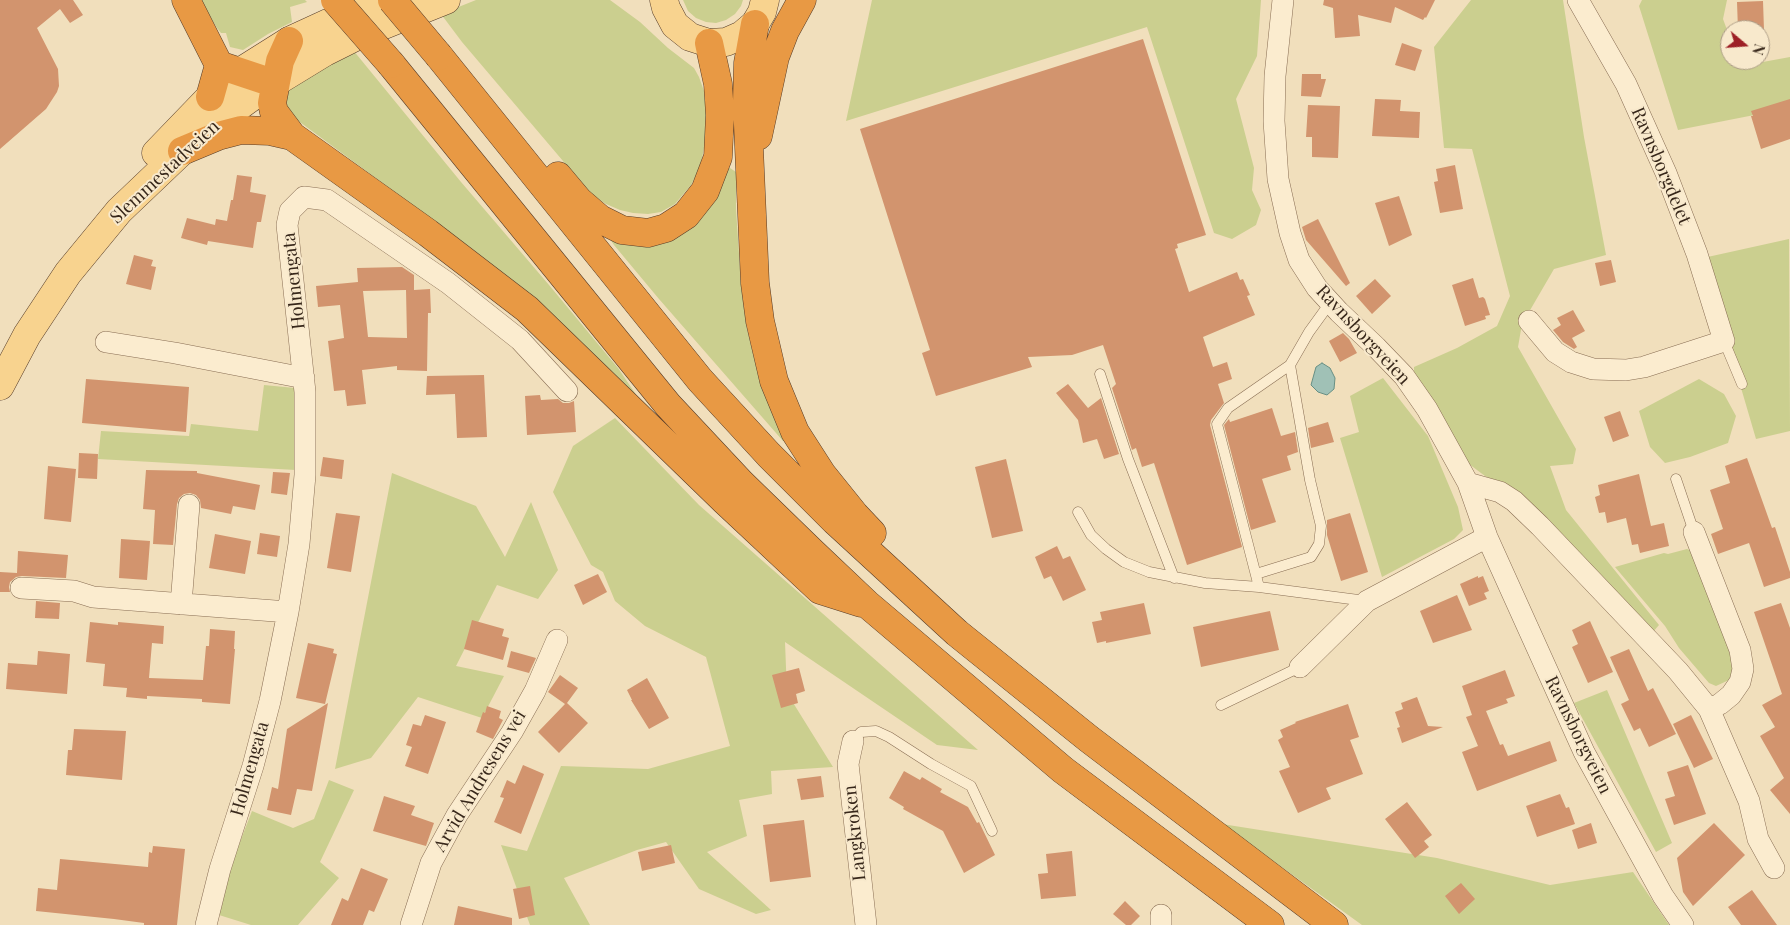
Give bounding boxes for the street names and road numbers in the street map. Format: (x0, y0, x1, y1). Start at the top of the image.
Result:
street label: Ravnsborgdelet (1627, 104, 1695, 228)
street label: Slemmestadveien (106, 116, 224, 228)
street label: Holmengata (278, 231, 310, 331)
street label: Ravnsborgveien (1311, 281, 1415, 389)
street label: Ravnsborgveien (1540, 673, 1616, 797)
street label: Arvid Andresens vei (429, 706, 531, 856)
street label: Holmengata (226, 719, 274, 819)
street label: Langkroken (839, 784, 871, 882)

